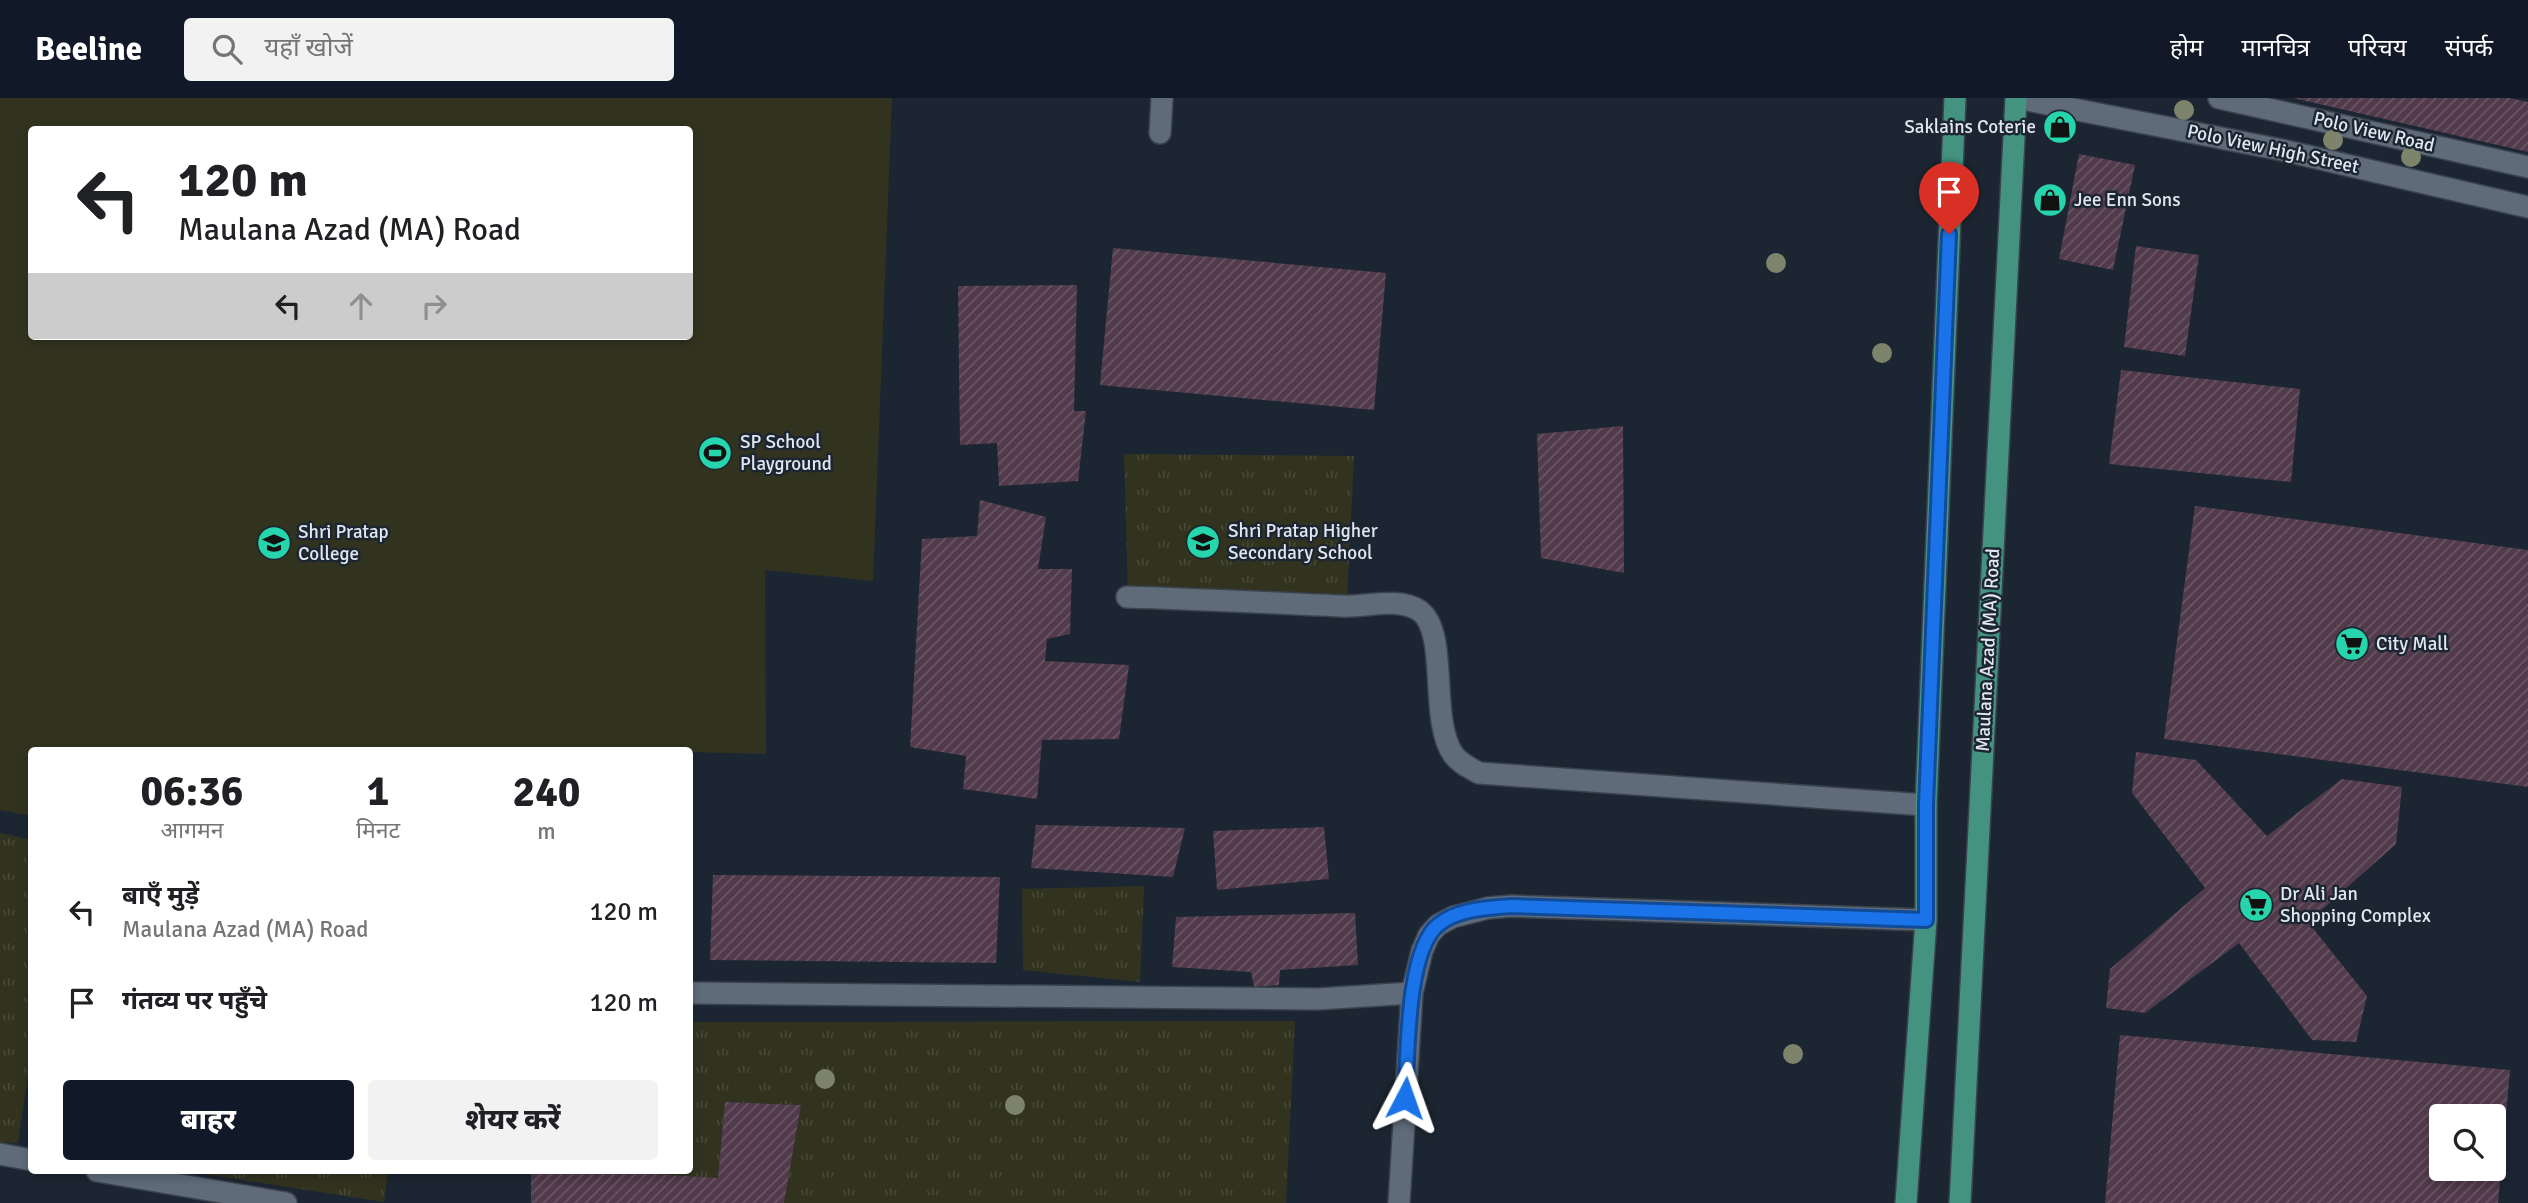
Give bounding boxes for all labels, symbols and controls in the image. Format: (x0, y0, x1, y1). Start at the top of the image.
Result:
search box (184, 18, 674, 81)
text: Beeline (35, 29, 142, 70)
icon: search (208, 30, 246, 68)
text: यहाँ खोजें (264, 32, 353, 64)
text: होम (2170, 33, 2203, 63)
text: मानचित्र (2241, 33, 2310, 63)
text: परिचय (2348, 33, 2407, 63)
text: संपर्क (2445, 33, 2493, 63)
street label: Polo View Road (2311, 106, 2437, 158)
shop icon: Saklains Coterie (2041, 108, 2079, 146)
place label: Saklains Coterie (1904, 115, 2036, 139)
street label: Polo View High Street (2185, 119, 2361, 179)
text: 120 m (178, 150, 308, 210)
icon: left (63, 154, 154, 245)
pin (1919, 162, 1979, 234)
icon: arrive (1930, 173, 1968, 211)
shop icon: Jee Enn Sons (2031, 181, 2069, 219)
place label: Jee Enn Sons (2074, 188, 2181, 212)
text: Maulana Azad (MA) Road (178, 210, 521, 249)
icon: left (269, 287, 307, 325)
icon: ahead (342, 287, 380, 325)
icon: right (415, 287, 453, 325)
place label: SP School Playground (740, 430, 832, 476)
sports icon: SP School Playground (696, 434, 734, 472)
place label: Shri Pratap Higher Secondary School (1228, 519, 1378, 565)
place label: Shri Pratap College (298, 520, 389, 566)
school or university icon: Shri Pratap Higher Secondary School (1184, 523, 1222, 561)
school or university icon: Shri Pratap College (255, 524, 293, 562)
street label: Maulana Azad (MA) Road (1971, 548, 2005, 752)
supermarket icon: City Mall (2333, 625, 2371, 663)
place label: City Mall (2376, 632, 2448, 656)
text: 06:36 (140, 766, 244, 817)
text: 1 (367, 766, 389, 817)
text: 240 (512, 767, 581, 818)
text: आगमन (160, 816, 223, 845)
text: मिनट (356, 816, 400, 845)
text: m (537, 817, 556, 846)
text: बाएँ मुड़ें (122, 880, 199, 912)
place label: Dr Ali Jan Shopping Complex (2280, 882, 2431, 928)
supermarket icon: Dr Ali Jan Shopping Complex (2237, 886, 2275, 924)
icon: left (63, 893, 101, 931)
text: 120 m (589, 896, 658, 928)
text: Maulana Azad (MA) Road (122, 915, 369, 944)
icon: arrive (63, 984, 101, 1022)
text: गंतव्य पर पहुँचे (122, 985, 267, 1017)
text: 120 m (589, 987, 658, 1019)
position arrow (1368, 1061, 1442, 1135)
button: बाहर (63, 1080, 354, 1160)
button: शेयर करें (368, 1080, 658, 1160)
map controls (2429, 1104, 2506, 1181)
button: search (2429, 1104, 2506, 1181)

